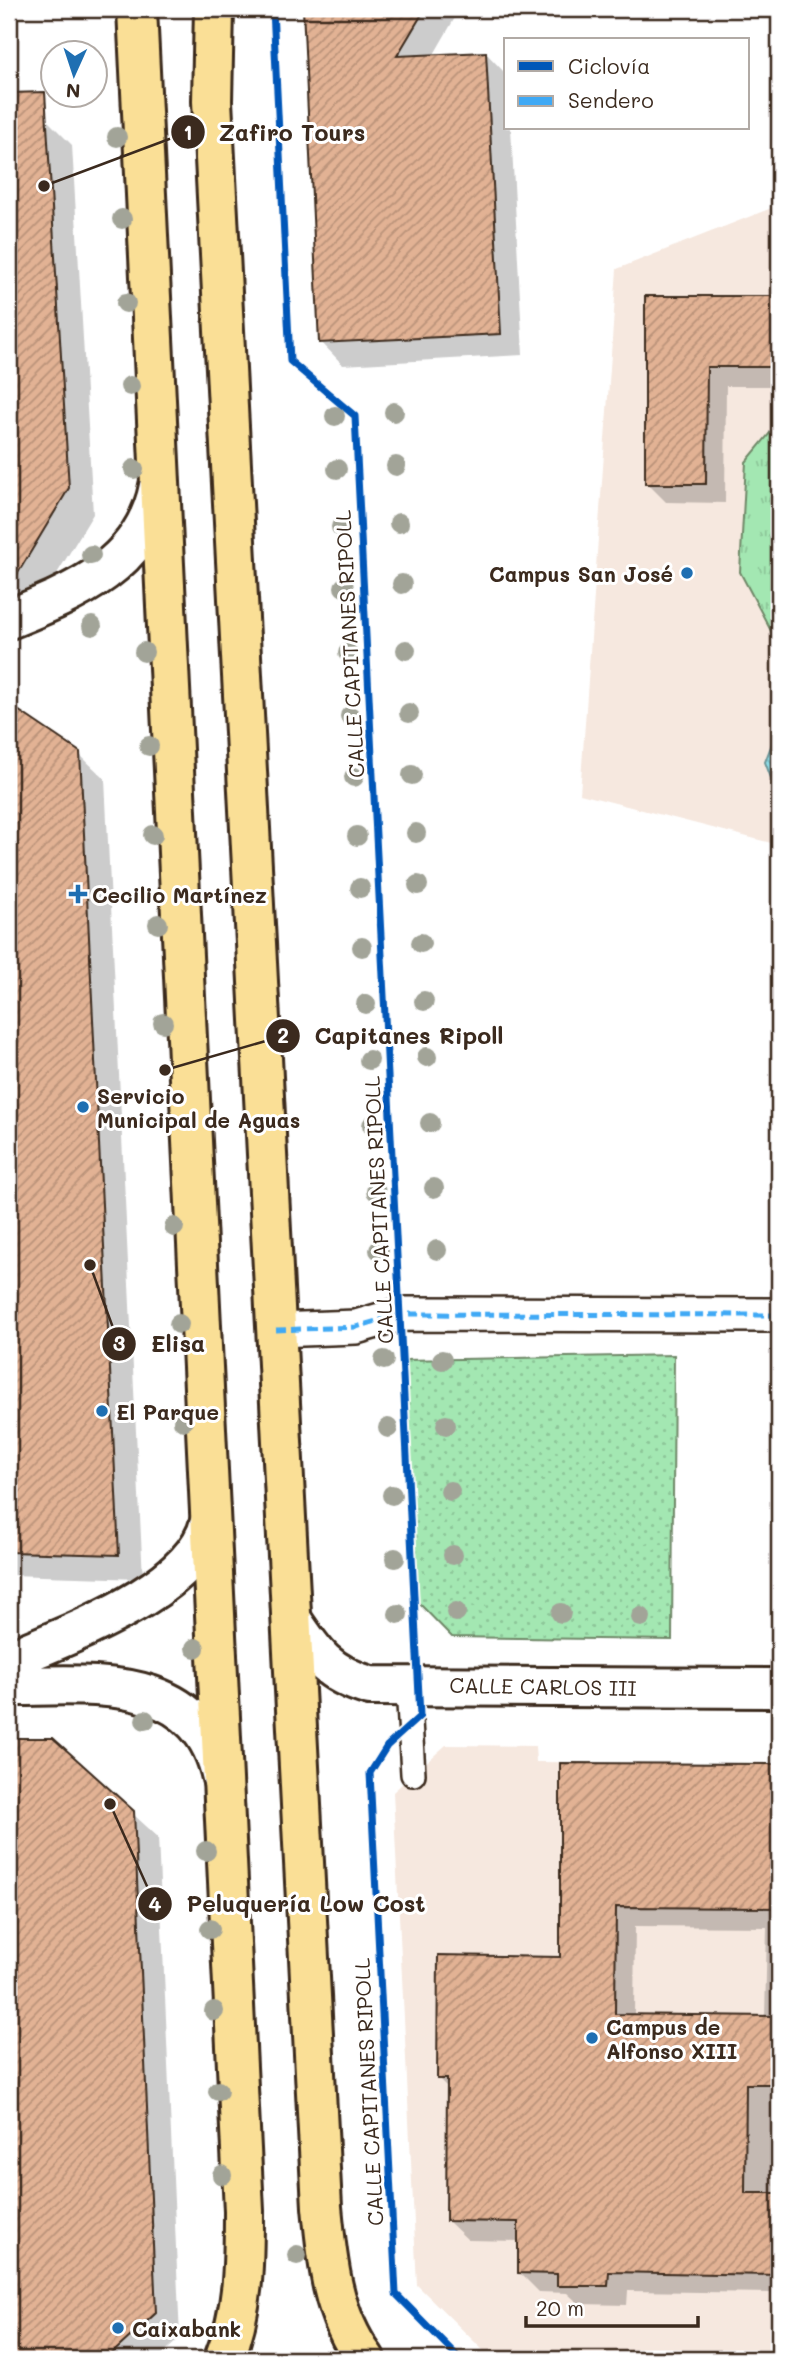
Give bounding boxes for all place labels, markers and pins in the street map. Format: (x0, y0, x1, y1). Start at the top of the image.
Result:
callout: Zafiro Tours (170, 110, 380, 154)
place label: Campus San José (489, 560, 673, 587)
marker: Campus San José (679, 565, 695, 581)
place label: Cecilio Martínez (92, 881, 267, 908)
marker: Cecilio Martínez (70, 886, 86, 902)
callout: Capitanes Ripoll (266, 1014, 518, 1058)
place label: Servicio Municipal de Aguas (97, 1082, 300, 1133)
marker: Servicio Municipal de Aguas (75, 1099, 91, 1115)
callout: Elisa (102, 1322, 219, 1366)
place label: El Parque (116, 1398, 219, 1425)
marker: El Parque (94, 1403, 110, 1419)
callout: Peluquería Low Cost (137, 1882, 439, 1926)
place label: Campus de Alfonso XIII (606, 2013, 737, 2064)
marker: Campus de Alfonso XIII (584, 2030, 600, 2046)
place label: Caixabank (132, 2315, 241, 2342)
marker: Caixabank (110, 2320, 126, 2336)

